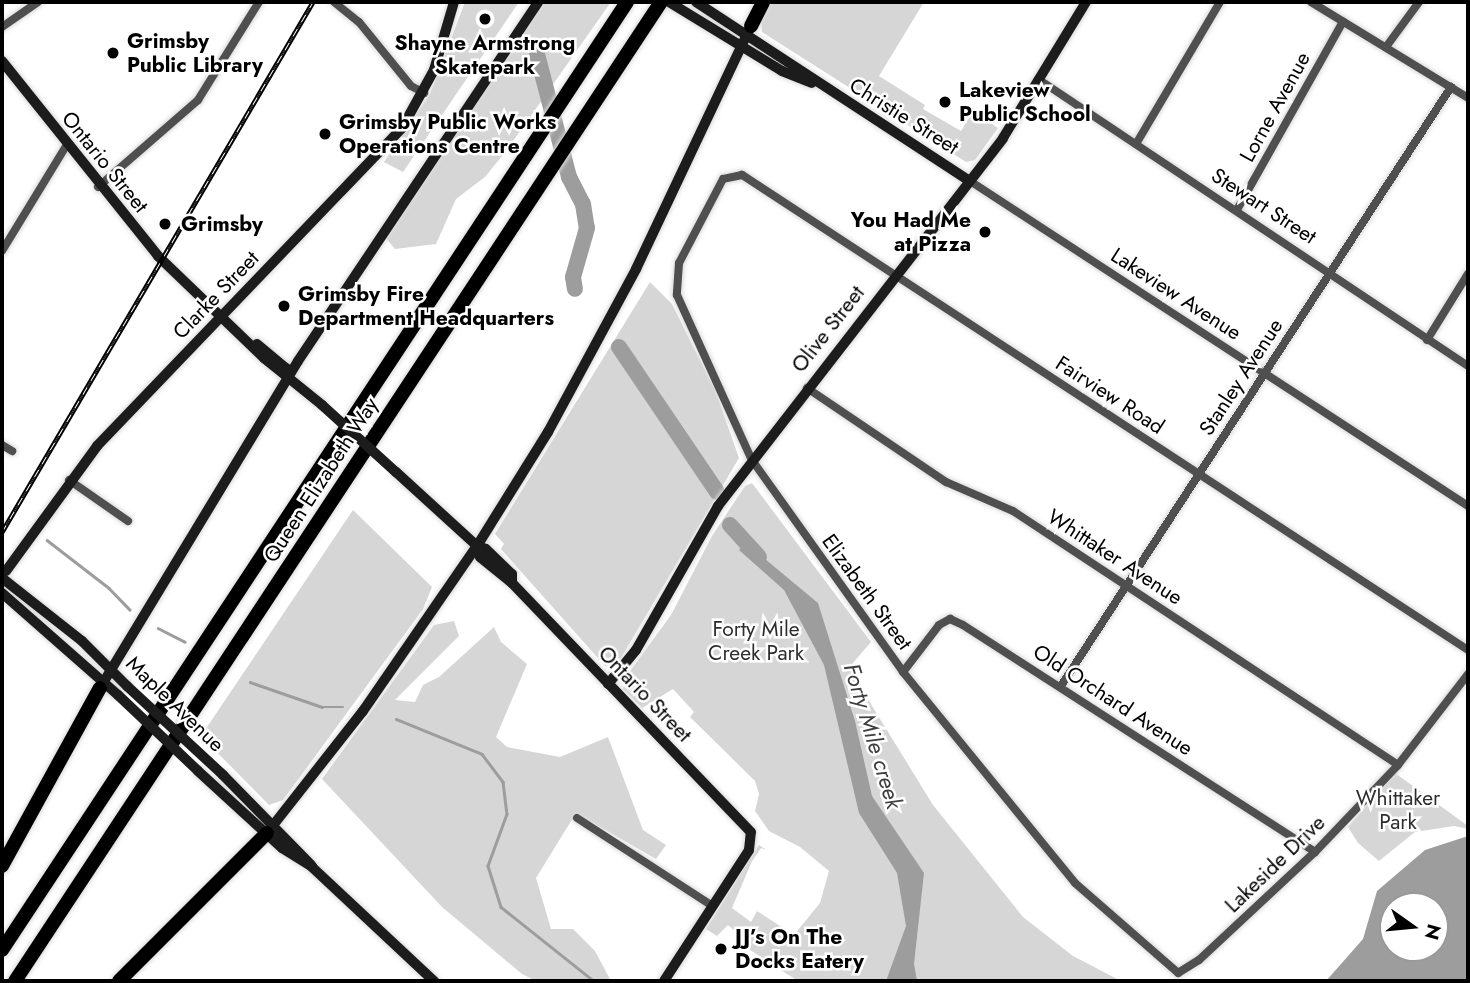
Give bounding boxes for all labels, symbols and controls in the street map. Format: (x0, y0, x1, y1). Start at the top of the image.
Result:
marker: Shayne Armstrong Skatepark (477, 11, 493, 27)
place label: Grimsby Public Library (127, 28, 263, 78)
place label: Shayne Armstrong Skatepark (395, 30, 575, 80)
marker: Grimsby Public Library (105, 45, 121, 61)
street label: Lorne Avenue (1234, 48, 1316, 166)
street label: Christie Street (845, 72, 963, 160)
place label: Lakeview Public School (959, 77, 1091, 127)
marker: Lakeview Public School (937, 94, 953, 110)
street label: Ontario Street (56, 106, 154, 218)
place label: Grimsby Public Works Operations Centre (339, 109, 556, 159)
marker: Grimsby Public Works Operations Centre (317, 126, 333, 142)
street label: Stewart Street (1207, 163, 1321, 249)
place label: You Had Me at Pizza (851, 207, 971, 257)
place label: Grimsby (181, 211, 263, 237)
marker: Grimsby (155, 214, 175, 234)
marker: You Had Me at Pizza (977, 224, 993, 240)
street label: Lakeview Avenue (1106, 243, 1246, 345)
street label: Clarke Street (168, 246, 264, 344)
place label: Grimsby Fire Department Headquarters (298, 281, 554, 331)
street label: Olive Street (786, 281, 870, 377)
marker: Grimsby Fire Department Headquarters (276, 298, 292, 314)
street label: Stanley Avenue (1194, 314, 1288, 440)
street label: Fairview Road (1051, 351, 1169, 439)
street label: Queen Elizabeth Way (258, 393, 384, 567)
street label: Whittaker Avenue (1043, 504, 1187, 610)
street label: Elizabeth Street (817, 529, 917, 655)
park label: Forty Mile Creek Park (708, 616, 804, 666)
street label: Old Orchard Avenue (1028, 639, 1198, 761)
street label: Ontario Street (593, 641, 697, 747)
street label: Maple Avenue (121, 651, 229, 757)
water label: Forty Mile creek (838, 660, 908, 812)
park label: Whittaker Park (1356, 785, 1440, 835)
street label: Lakeside Drive (1220, 810, 1330, 918)
north arrow (1379, 892, 1449, 962)
text: N (1418, 921, 1448, 943)
place label: JJ’s On The Docks Eatery (735, 924, 864, 974)
marker: JJ’s On The Docks Eatery (713, 941, 729, 957)

